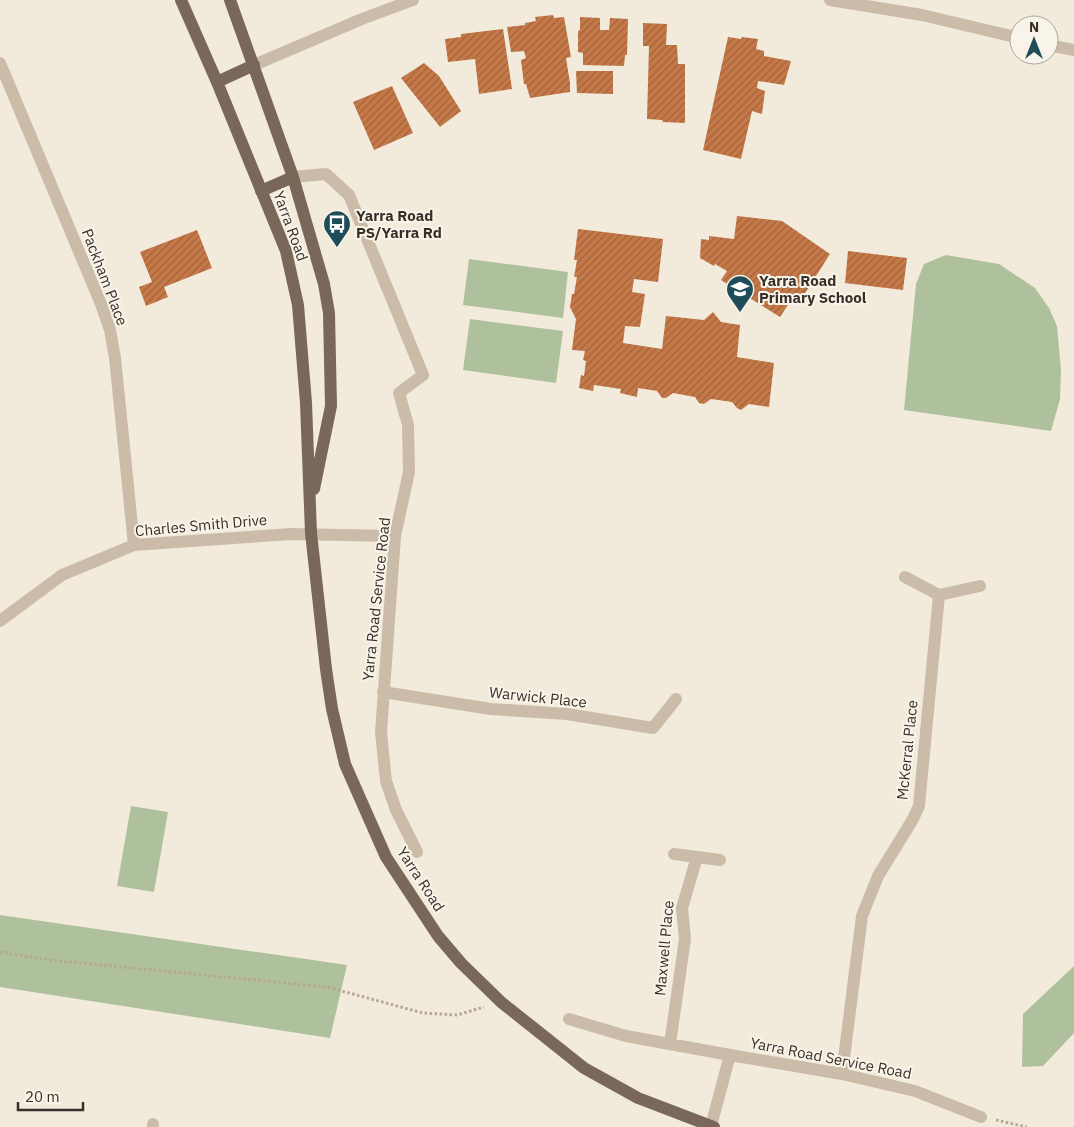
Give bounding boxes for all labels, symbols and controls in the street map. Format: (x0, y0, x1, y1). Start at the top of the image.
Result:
north arrow (1009, 15, 1059, 65)
text: N (1029, 18, 1039, 36)
street label: Yarra Road (270, 188, 312, 264)
place label: Yarra Road PS/Yarra Rd (356, 206, 442, 242)
bus stop icon: Yarra Road PS/Yarra Rd (322, 209, 352, 248)
street label: Packham Place (78, 226, 132, 328)
place label: Yarra Road Primary School (759, 271, 867, 307)
school or university icon: Yarra Road Primary School (725, 274, 755, 313)
street label: Charles Smith Drive (134, 510, 268, 540)
street label: Yarra Road Service Road (358, 516, 394, 682)
street label: Warwick Place (488, 682, 588, 712)
street label: McKerral Place (892, 699, 922, 801)
street label: Yarra Road (393, 843, 449, 915)
street label: Maxwell Place (650, 899, 678, 997)
street label: Yarra Road Service Road (749, 1033, 913, 1083)
scale bar (18, 1080, 82, 1112)
text: 20 m (25, 1087, 60, 1106)

